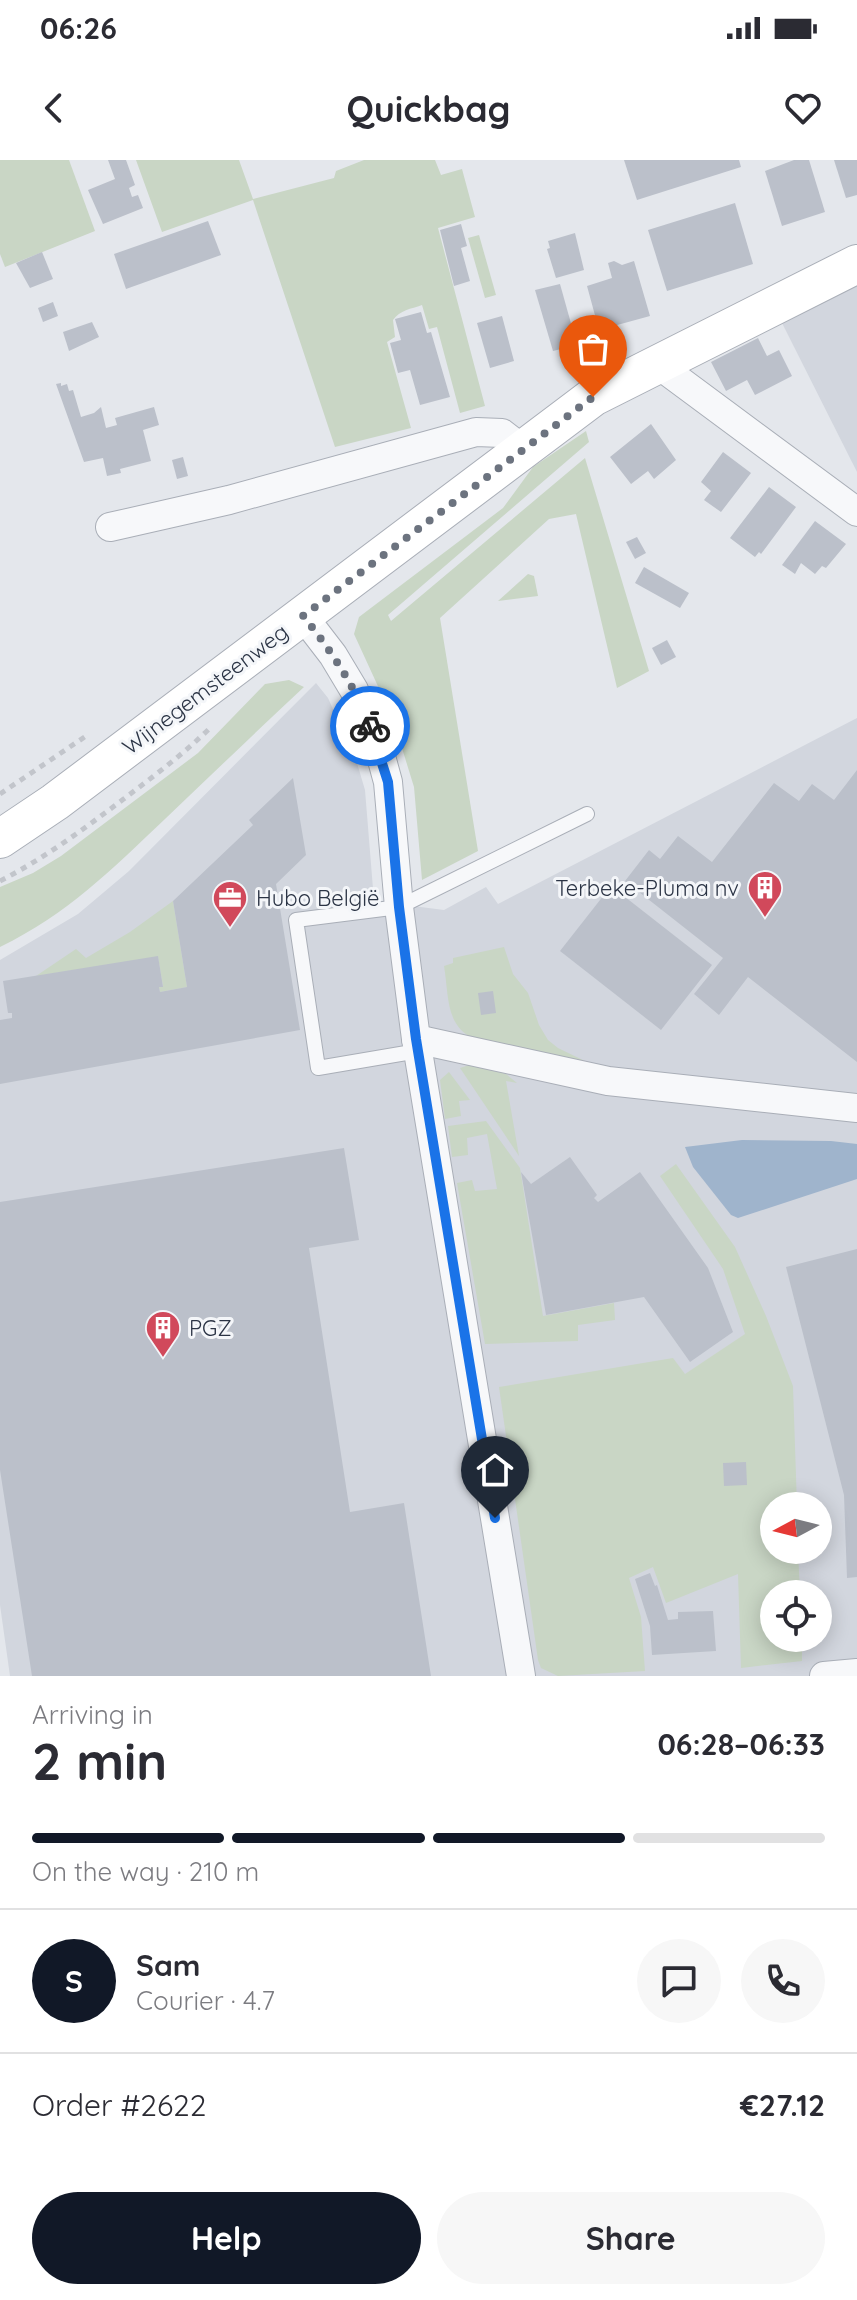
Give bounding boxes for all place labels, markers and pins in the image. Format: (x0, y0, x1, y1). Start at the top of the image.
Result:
pin (559, 315, 627, 397)
building icon: Terbeke-Pluma nv (746, 869, 784, 919)
place label: Terbeke-Pluma nv (555, 874, 739, 902)
office icon: Hubo België (211, 879, 249, 929)
place label: Hubo België (256, 884, 379, 912)
building icon: PGZ (144, 1309, 182, 1359)
place label: PGZ (189, 1314, 232, 1342)
pin (461, 1436, 529, 1518)

